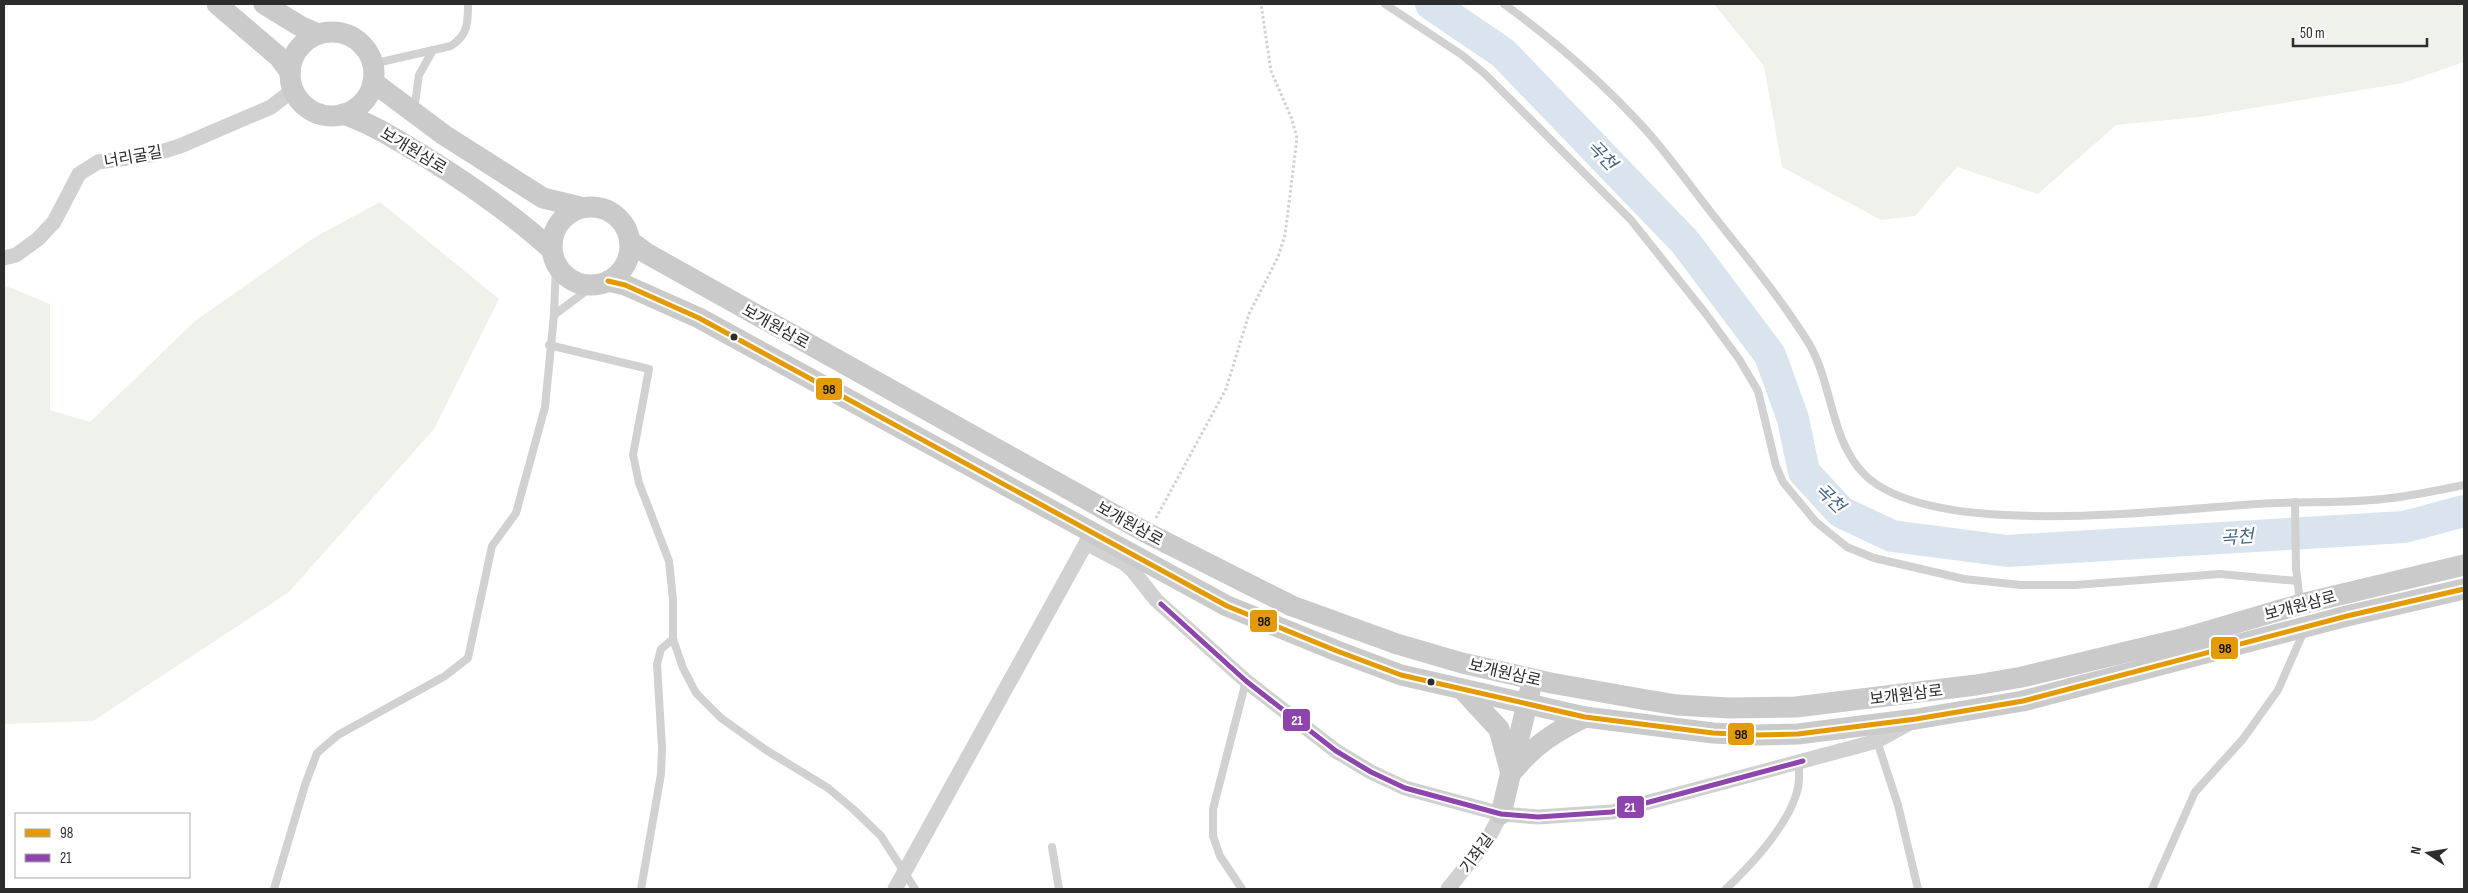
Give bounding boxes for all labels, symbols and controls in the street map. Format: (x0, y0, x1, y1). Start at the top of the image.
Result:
scale bar (2293, 15, 2427, 47)
text: 50 m (2300, 24, 2325, 43)
street label: 보개원삼로 (377, 124, 450, 179)
water label: 곡천 (1583, 136, 1622, 176)
street label: 너리굴길 (103, 143, 164, 172)
street label: 보개원삼로 (738, 301, 812, 354)
unlabelled marker (729, 332, 739, 342)
line badge: 98 (815, 377, 843, 401)
text: 98 (822, 381, 836, 398)
water label: 곡천 (1810, 479, 1851, 519)
street label: 보개원삼로 (1092, 498, 1166, 551)
water label: 곡천 (2220, 526, 2257, 549)
street label: 보개원삼로 (2262, 588, 2339, 625)
line badge: 98 (1249, 609, 1278, 633)
text: 98 (1257, 613, 1271, 630)
line badge: 98 (2210, 636, 2239, 660)
text: 98 (2218, 640, 2232, 657)
street label: 보개원삼로 (1467, 656, 1543, 691)
unlabelled marker (1426, 677, 1436, 687)
street label: 보개원삼로 (1868, 682, 1944, 709)
line badge: 21 (1282, 708, 1311, 732)
text: 21 (1291, 712, 1303, 729)
line badge: 98 (1727, 722, 1755, 746)
text: 98 (1734, 726, 1748, 743)
line badge: 21 (1616, 795, 1645, 819)
text: 21 (1624, 799, 1636, 816)
legend (15, 813, 190, 878)
text: 98 (60, 824, 73, 843)
north arrow (2403, 828, 2453, 878)
street label: 기좌길 (1457, 830, 1498, 877)
text: N (2407, 845, 2425, 856)
text: 21 (60, 849, 72, 868)

